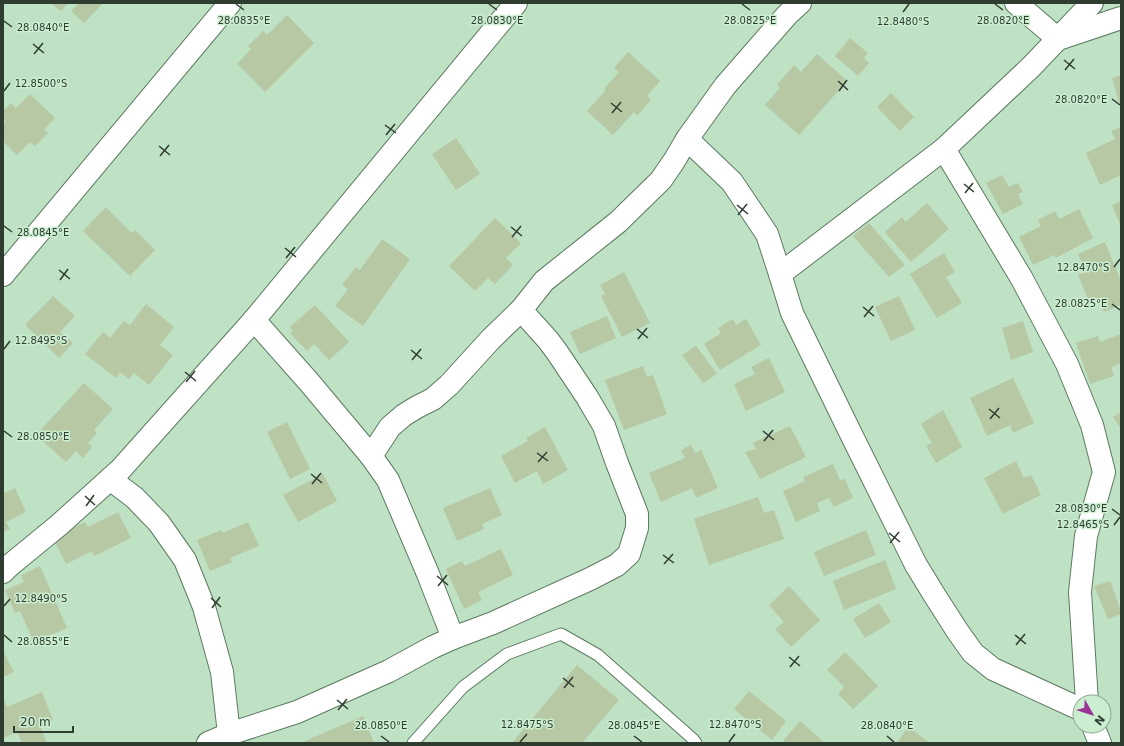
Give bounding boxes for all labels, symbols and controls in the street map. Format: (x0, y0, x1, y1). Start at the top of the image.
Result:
text: 28.0835°E (218, 15, 270, 26)
text: 28.0830°E (471, 15, 523, 26)
text: 28.0825°E (724, 15, 776, 26)
text: 28.0820°E (977, 15, 1029, 26)
text: 12.8480°S (877, 16, 929, 27)
text: 28.0840°E (17, 22, 69, 33)
text: 12.8500°S (15, 78, 67, 89)
text: 28.0820°E (1055, 94, 1107, 105)
text: 28.0845°E (17, 227, 69, 238)
text: 12.8470°S (1057, 262, 1109, 273)
text: 28.0825°E (1055, 298, 1107, 309)
text: 12.8495°S (15, 335, 67, 346)
text: 28.0850°E (17, 431, 69, 442)
text: 28.0830°E (1055, 503, 1107, 514)
text: 12.8465°S (1057, 519, 1109, 530)
text: 12.8490°S (15, 593, 67, 604)
text: 28.0855°E (17, 636, 69, 647)
north arrow (1072, 694, 1112, 734)
scale bar (14, 708, 73, 734)
text: N (1091, 712, 1107, 728)
text: 20 m (20, 715, 51, 729)
text: 12.8475°S (501, 719, 553, 730)
text: 12.8470°S (709, 719, 761, 730)
text: 28.0850°E (355, 720, 407, 731)
text: 28.0845°E (608, 720, 660, 731)
text: 28.0840°E (861, 720, 913, 731)

